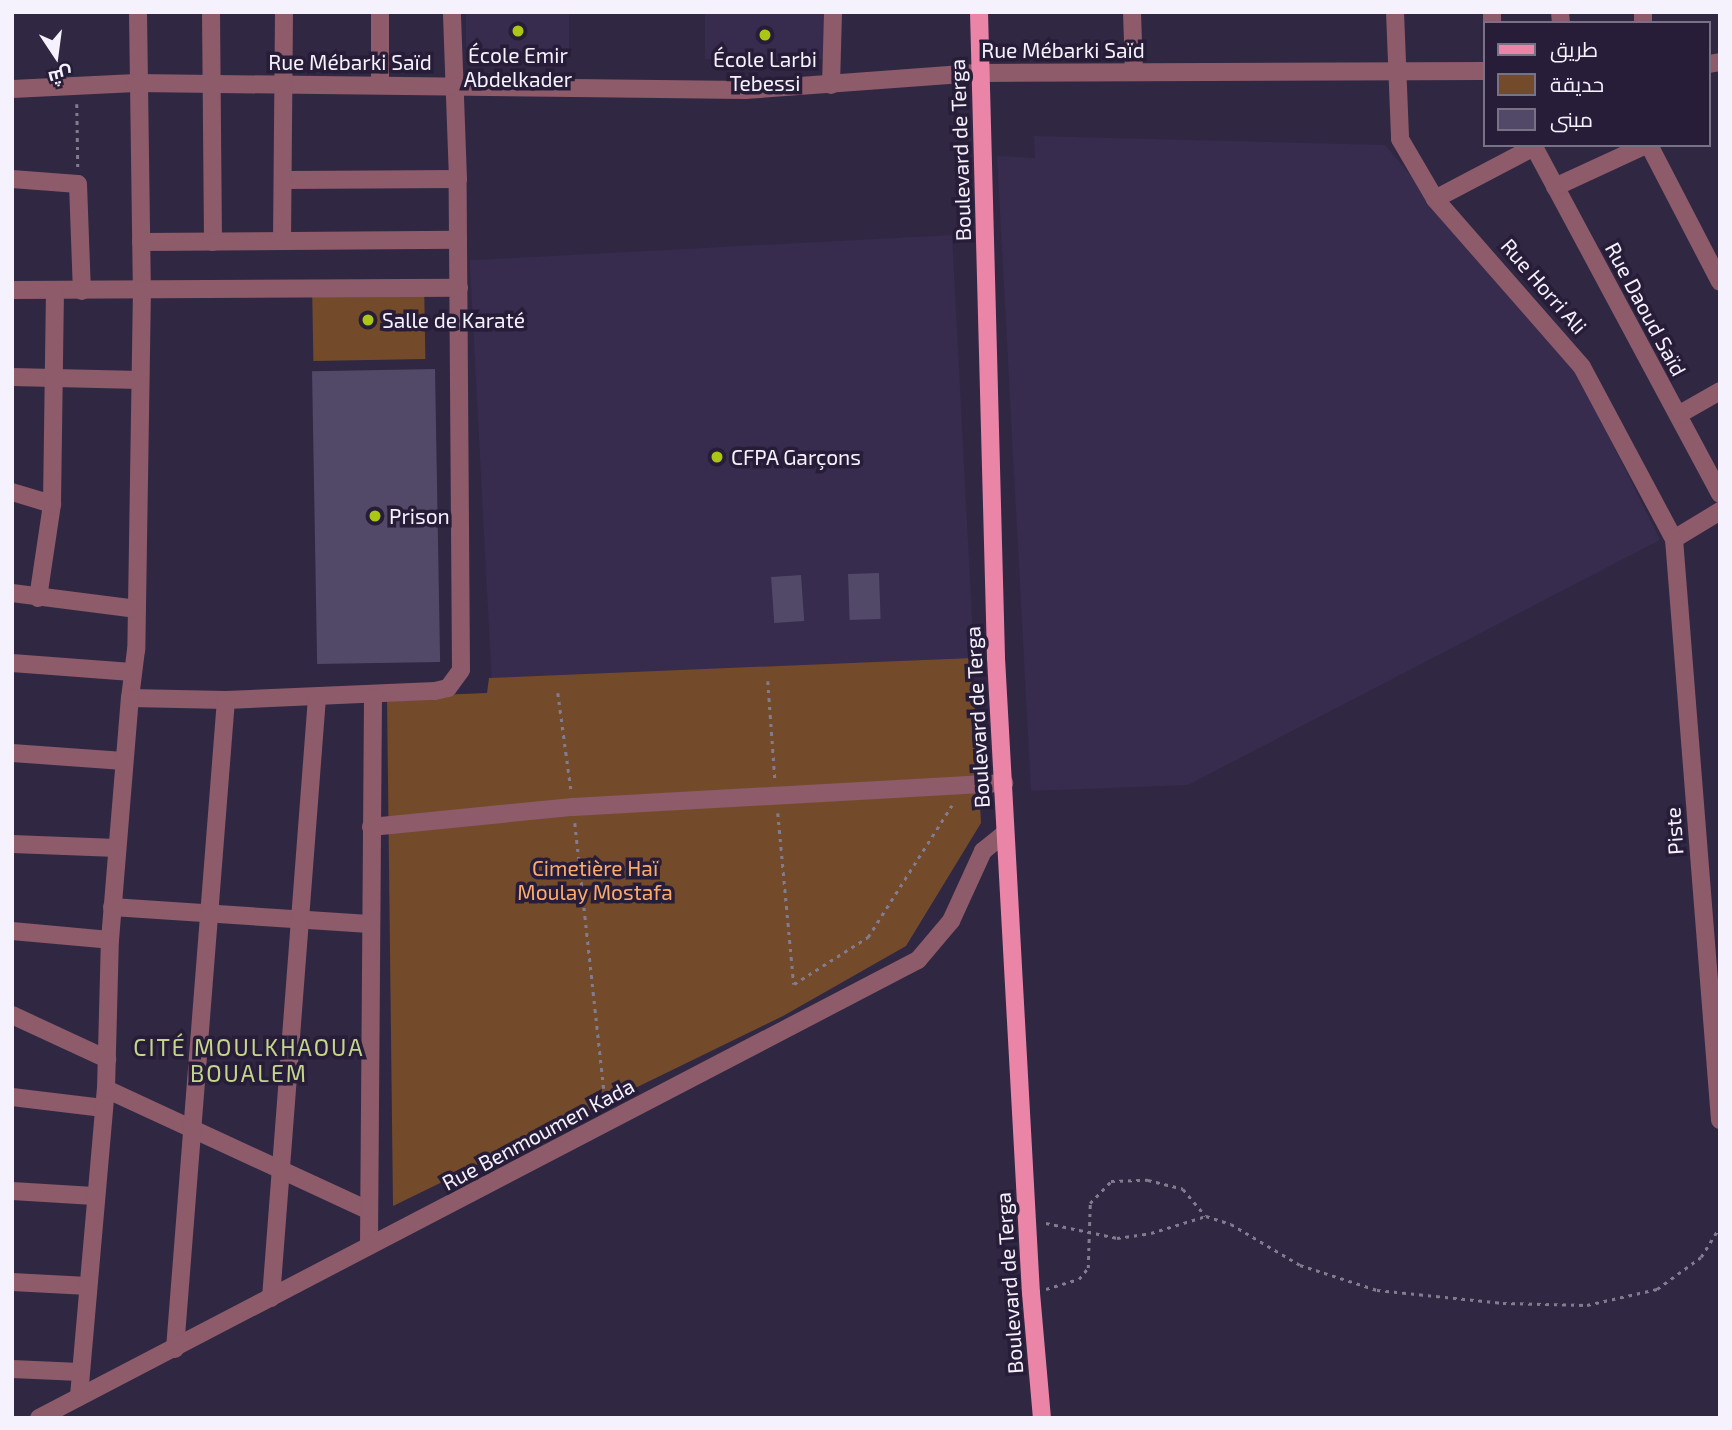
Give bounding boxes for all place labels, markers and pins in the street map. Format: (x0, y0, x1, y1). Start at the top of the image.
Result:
marker: École Emir Abdelkader (510, 23, 526, 39)
marker: École Larbi Tebessi (757, 27, 773, 43)
place label: École Emir Abdelkader (464, 42, 572, 92)
place label: École Larbi Tebessi (713, 46, 817, 96)
place label: Salle de Karaté (382, 307, 525, 333)
marker: Salle de Karaté (360, 312, 376, 328)
place label: CFPA Garçons (731, 444, 861, 470)
marker: CFPA Garçons (709, 449, 725, 465)
place label: Prison (389, 503, 450, 529)
marker: Prison (367, 508, 383, 524)

